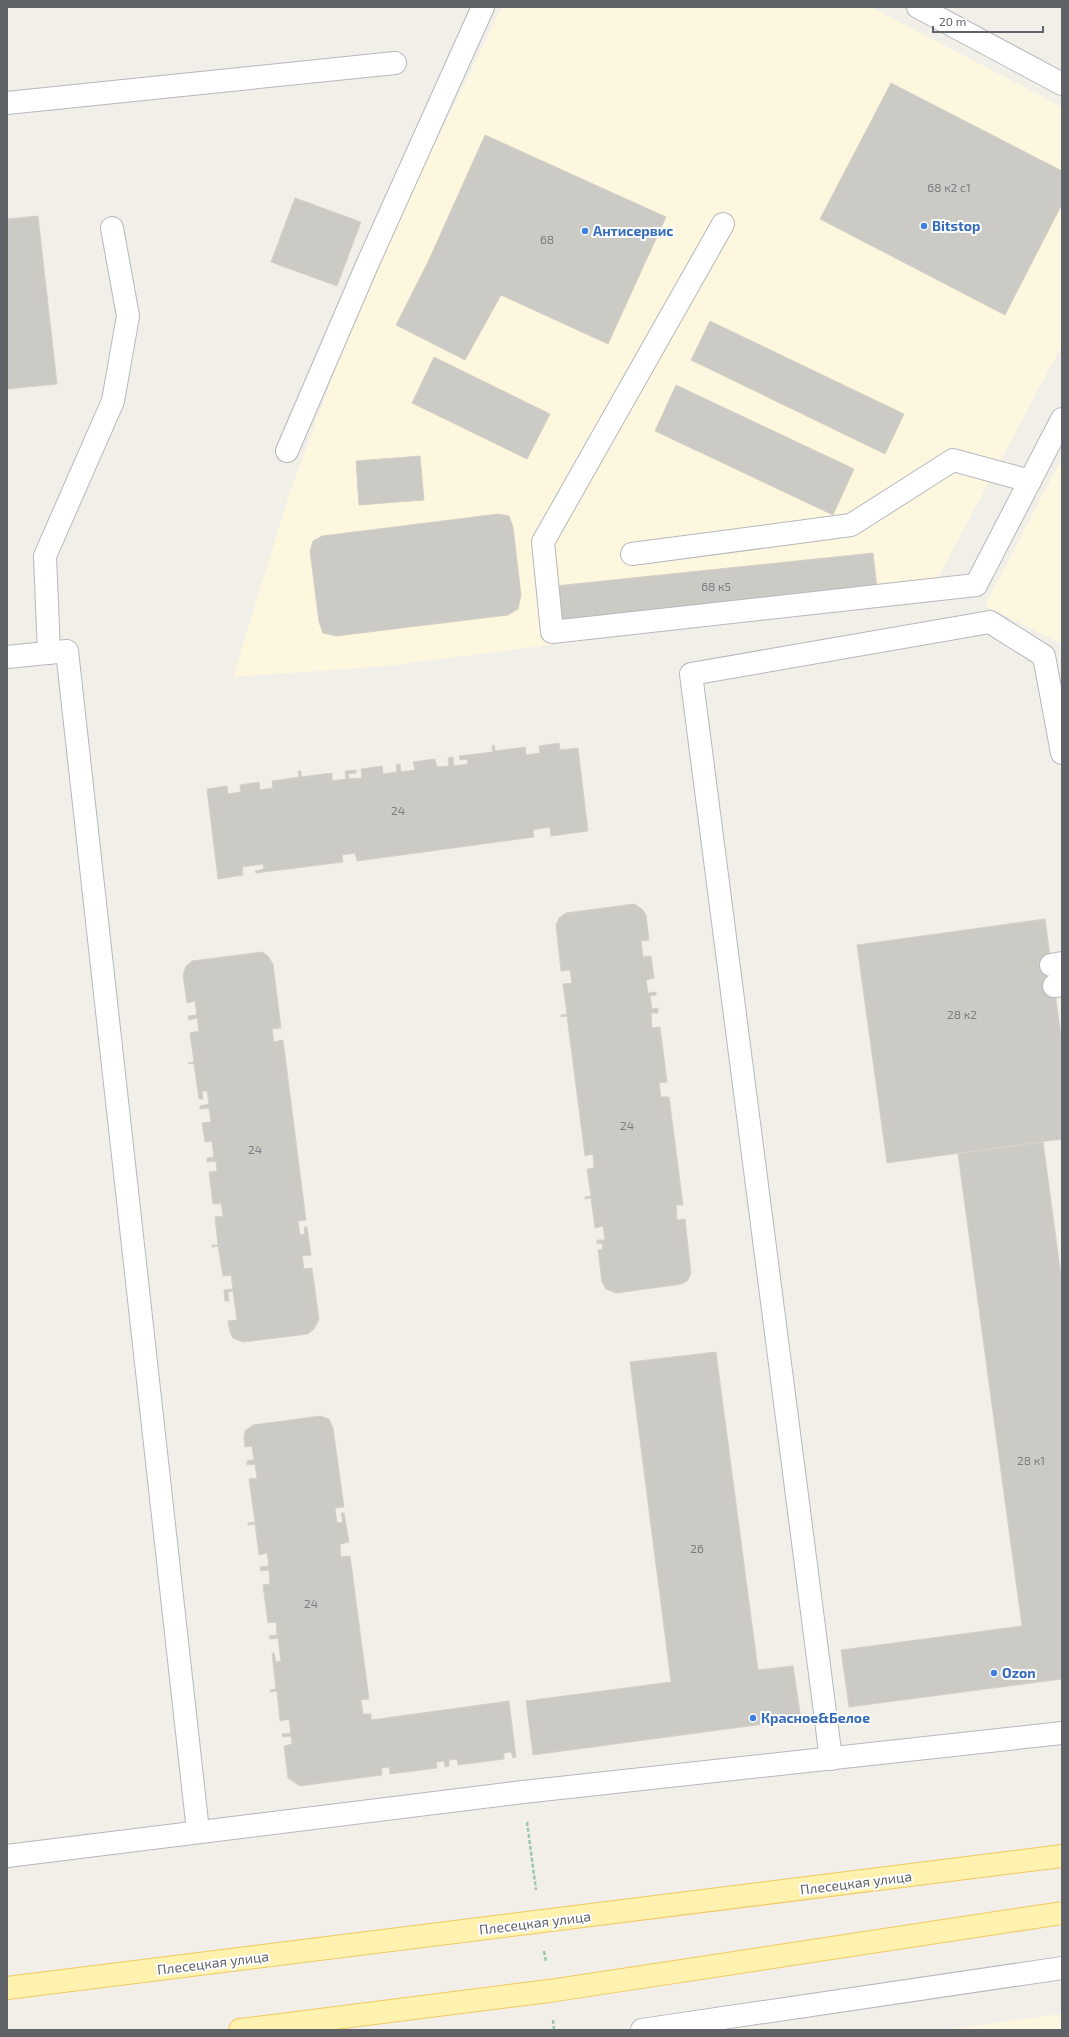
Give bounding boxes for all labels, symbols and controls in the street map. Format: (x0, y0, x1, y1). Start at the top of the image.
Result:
scale bar (933, 8, 1043, 34)
text: 20 m (939, 14, 966, 28)
house number: 68 к2 с1 (927, 180, 971, 194)
place label: Bitstop (932, 217, 980, 234)
marker: Bitstop (919, 221, 929, 231)
place label: Антисервис (593, 222, 673, 239)
marker: Антисервис (580, 226, 590, 236)
house number: 68 (540, 232, 554, 246)
house number: 68 к5 (701, 579, 731, 593)
house number: 24 (391, 803, 405, 817)
house number: 28 к2 (947, 1007, 977, 1021)
house number: 24 (620, 1118, 634, 1132)
house number: 24 (248, 1142, 262, 1156)
house number: 28 к1 (1017, 1453, 1045, 1467)
house number: 26 (690, 1541, 704, 1555)
house number: 24 (304, 1596, 318, 1610)
place label: Ozon (1002, 1664, 1036, 1681)
marker: Ozon (989, 1668, 999, 1678)
place label: Красное&Белое (761, 1709, 870, 1726)
marker: Красное&Белое (748, 1713, 758, 1723)
street label: Плесецкая улица (799, 1867, 913, 1898)
street label: Плесецкая улица (478, 1907, 592, 1938)
street label: Плесецкая улица (156, 1947, 270, 1978)

